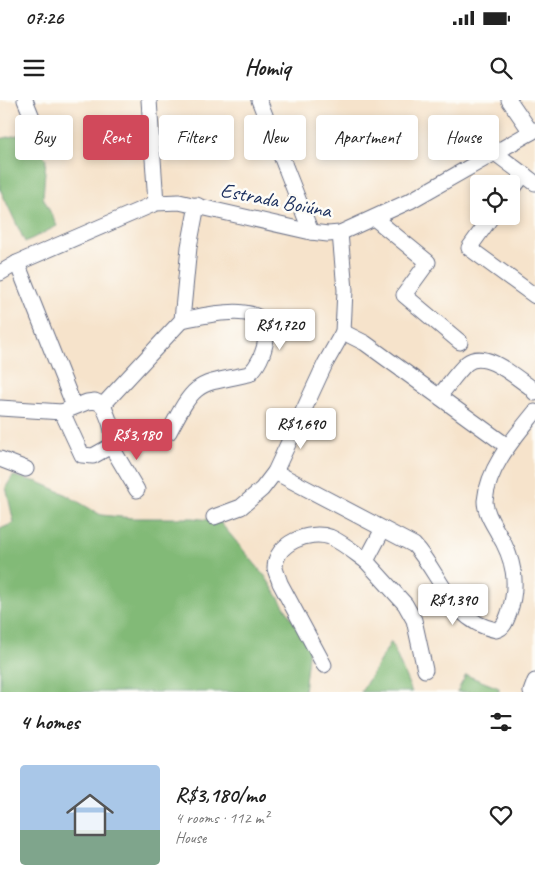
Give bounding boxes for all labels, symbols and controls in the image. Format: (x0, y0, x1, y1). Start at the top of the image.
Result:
text: 07:26 (25, 6, 63, 30)
icon: menu (20, 54, 48, 82)
text: Homiq (245, 54, 290, 82)
icon: search (487, 54, 515, 82)
chip: Buy (15, 115, 73, 160)
chip: Rent (83, 115, 149, 160)
chip: Filters (159, 115, 234, 160)
chip: New (244, 115, 306, 160)
chip: Apartment (316, 115, 418, 160)
chip: House (428, 115, 499, 160)
map controls (470, 175, 520, 225)
button: locate (470, 175, 520, 225)
street label: Estrada Boiúna (218, 177, 335, 224)
pin: R$1,720 (234, 308, 326, 351)
text: R$1,720 (256, 315, 304, 335)
pin: R$1,690 (255, 408, 347, 450)
text: R$1,690 (277, 414, 325, 434)
pin: R$3,180 (91, 418, 183, 461)
text: R$3,180 (113, 425, 161, 445)
pin: R$1,390 (407, 584, 499, 626)
text: R$1,390 (429, 590, 477, 610)
icon: filters (487, 708, 515, 736)
text: 4 homes (20, 709, 79, 735)
text: R$3,180/mo (175, 782, 265, 808)
icon: home (60, 785, 120, 845)
icon: heart (487, 801, 515, 829)
text: 4 rooms · 112 m² (175, 808, 269, 828)
text: House (175, 828, 206, 848)

